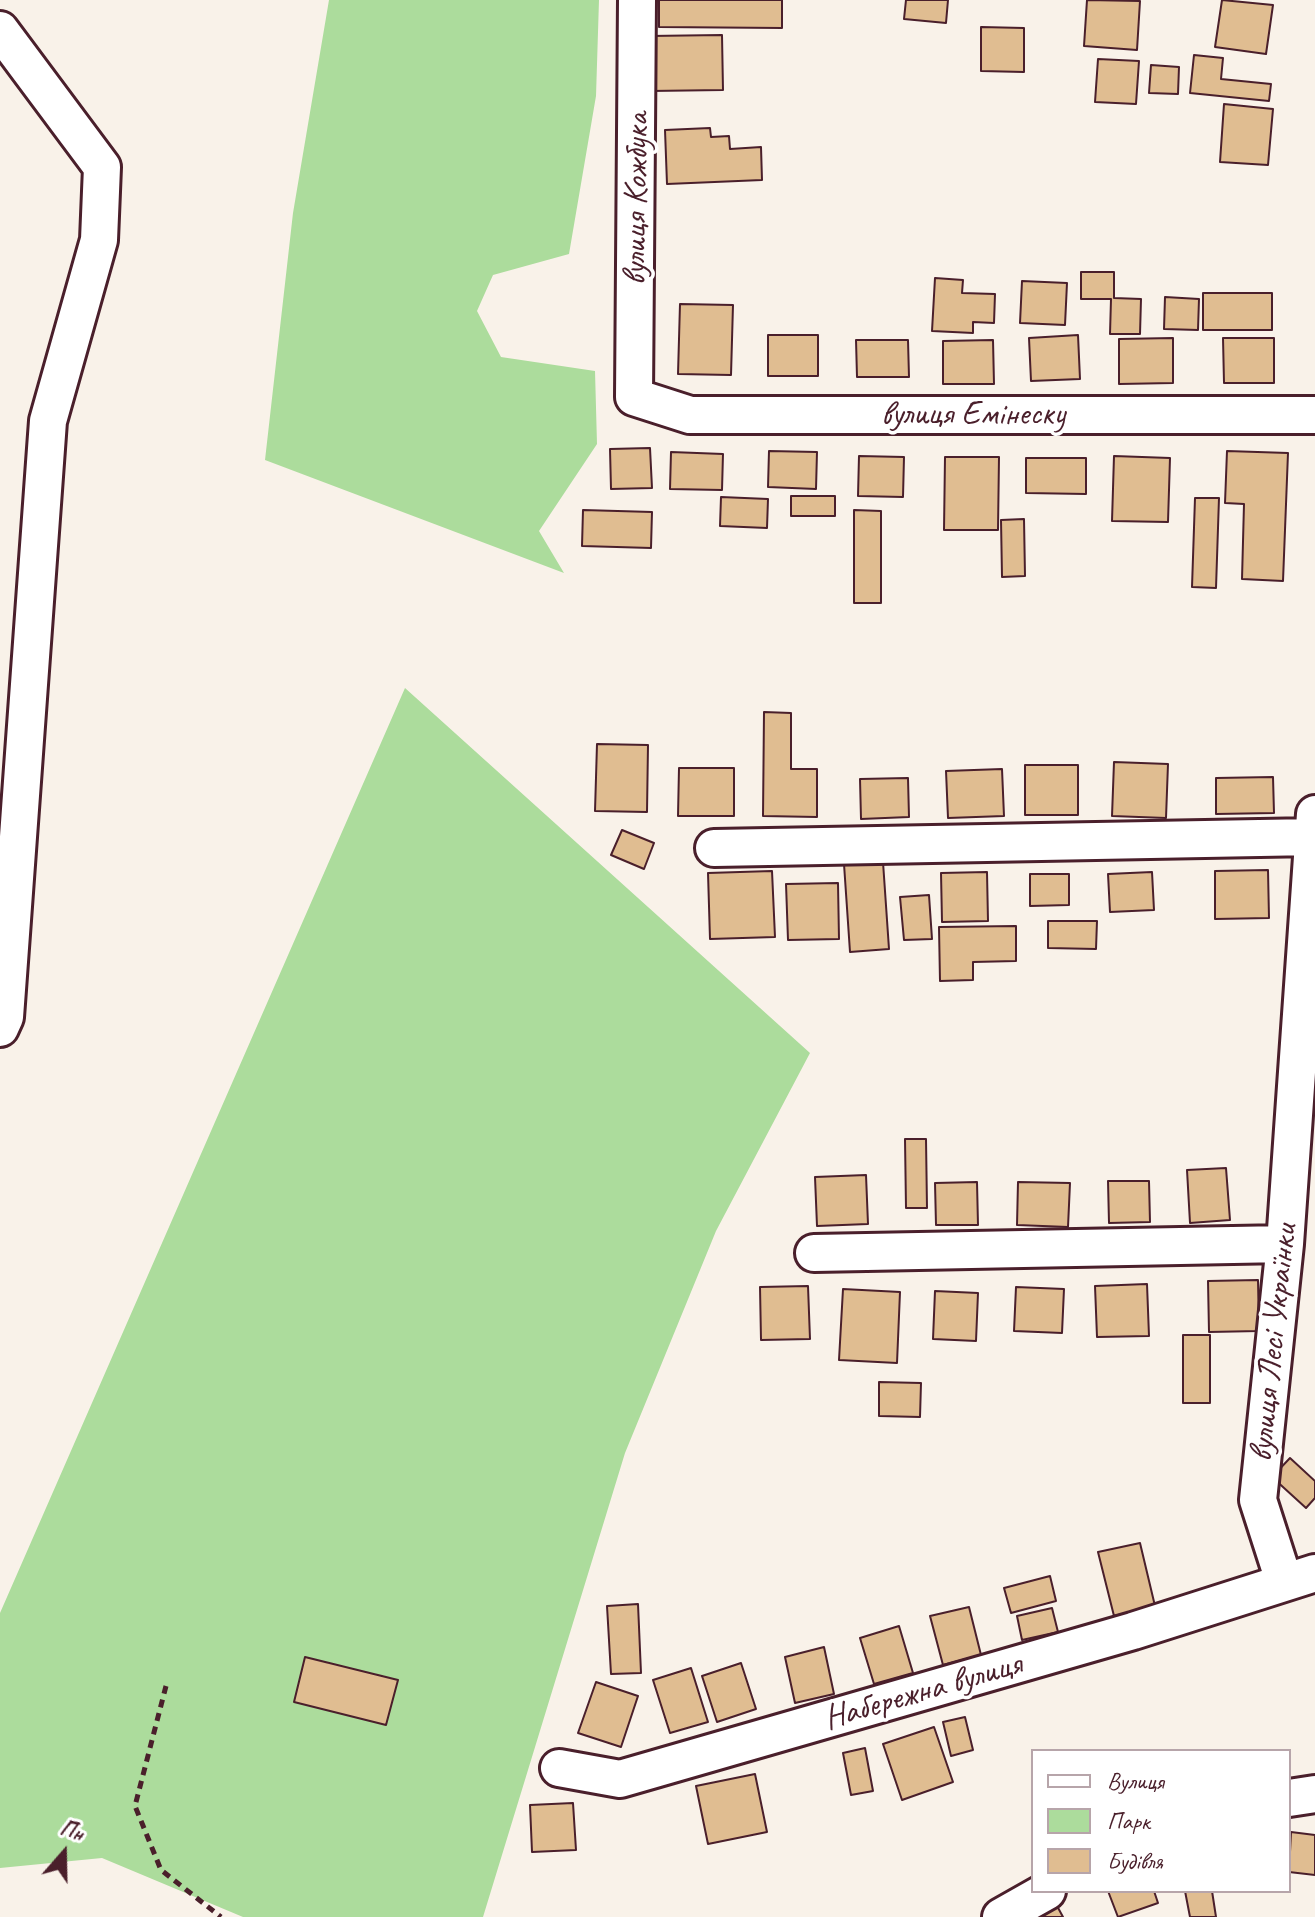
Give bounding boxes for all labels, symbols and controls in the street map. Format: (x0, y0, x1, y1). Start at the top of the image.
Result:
street label: вулиця Кожбука (615, 112, 659, 286)
street label: вулиця Емінеску (881, 395, 1065, 435)
street label: вулиця Лесі Українки (1241, 1222, 1307, 1464)
street label: Набережна вулиця (819, 1644, 1027, 1740)
legend (1031, 1749, 1291, 1893)
text: Вулиця (1107, 1766, 1164, 1796)
text: Парк (1107, 1806, 1150, 1836)
north arrow (24, 1813, 104, 1893)
text: Пн (57, 1813, 88, 1848)
text: Будівля (1107, 1846, 1163, 1876)

